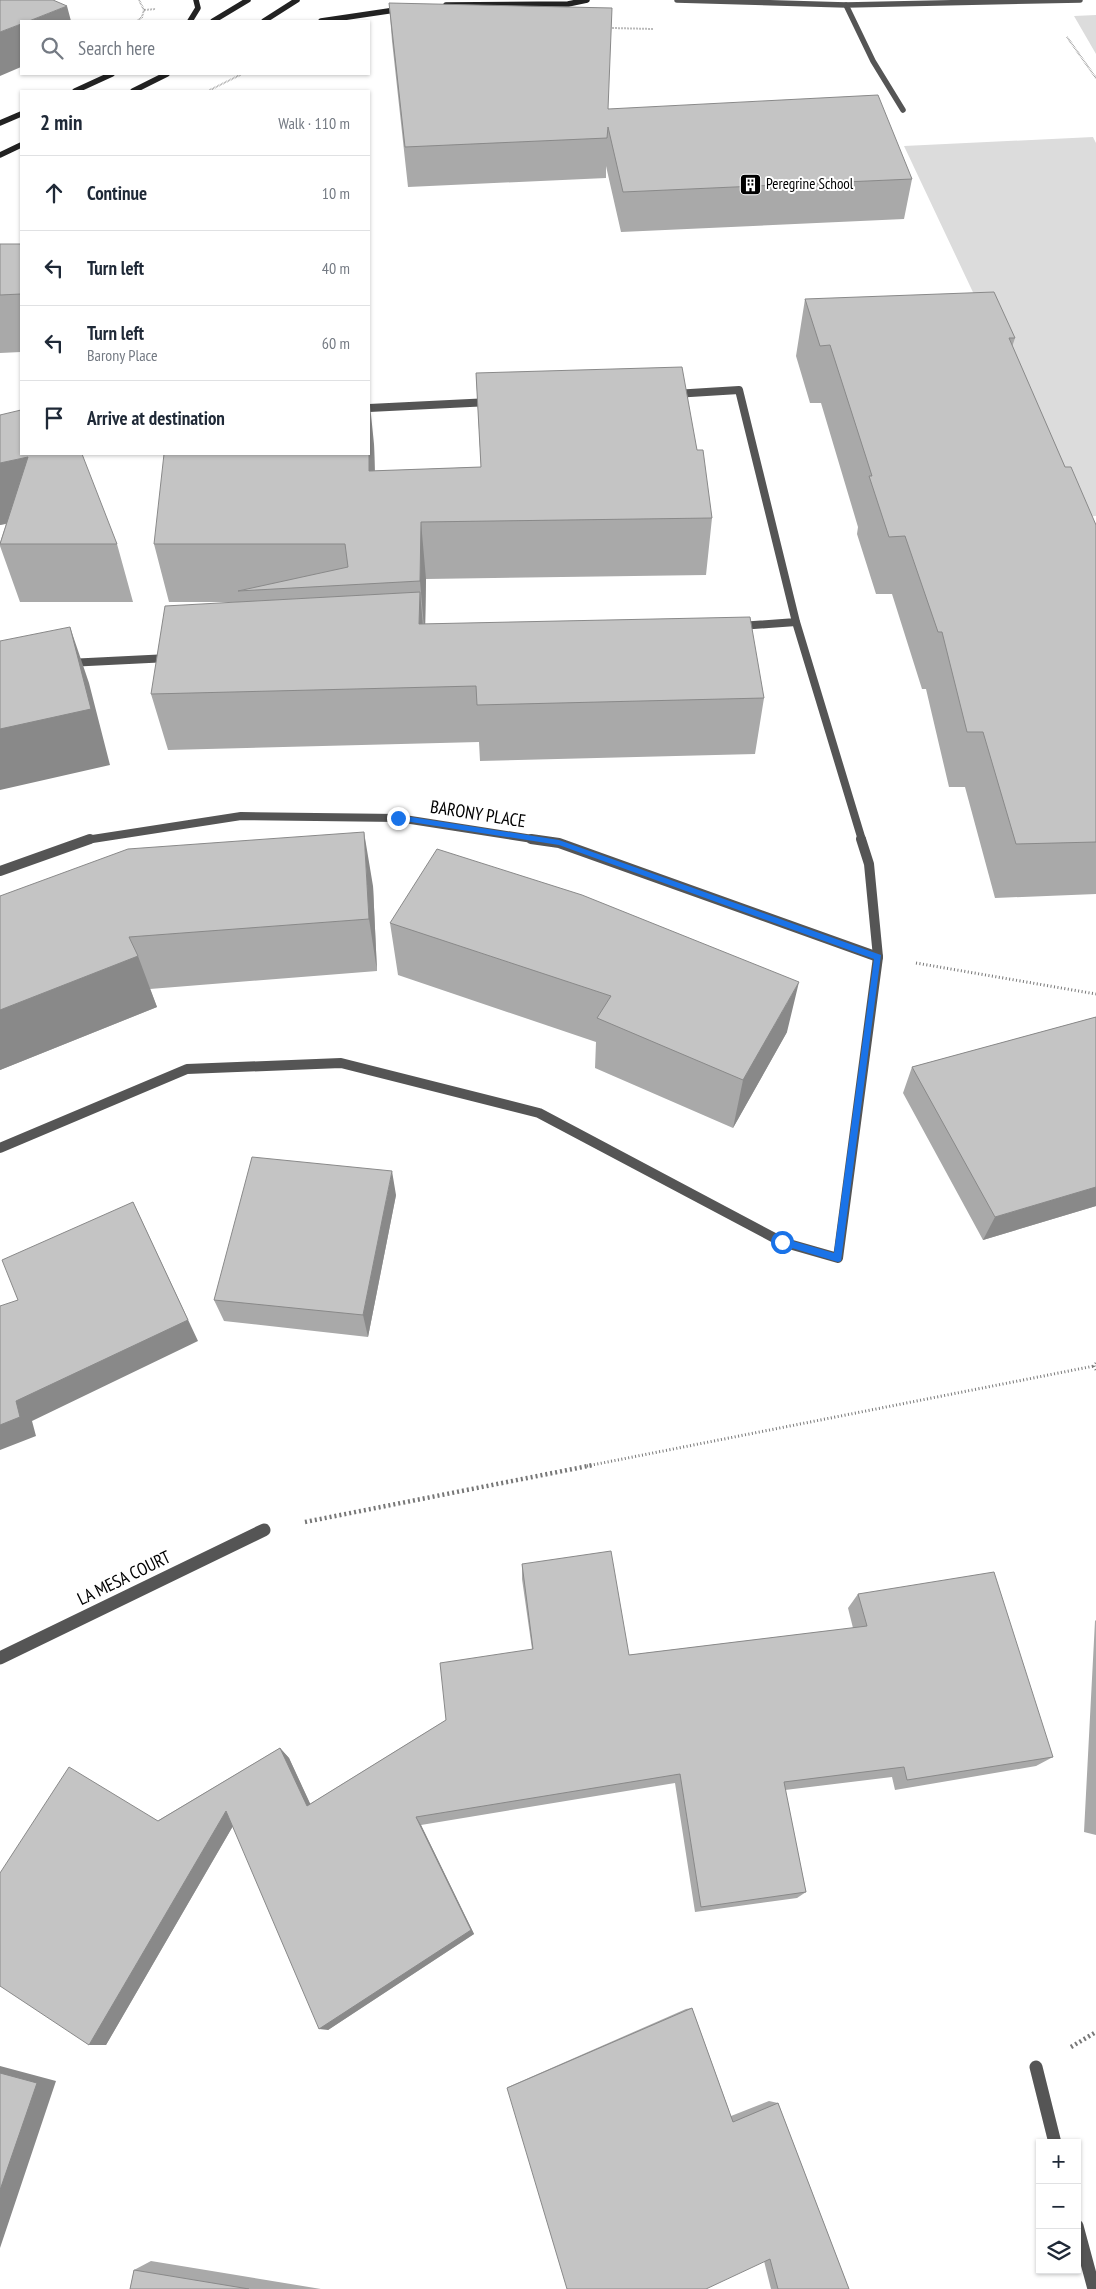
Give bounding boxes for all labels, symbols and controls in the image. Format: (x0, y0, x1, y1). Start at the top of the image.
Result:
search box (20, 20, 370, 75)
icon: search (38, 34, 66, 62)
text: Search here (78, 36, 155, 60)
text: 2 min (40, 109, 82, 136)
text: Walk · 110 m (278, 113, 350, 133)
building icon: Peregrine School (738, 172, 762, 196)
place label: Peregrine School (766, 174, 854, 193)
icon: ahead (40, 179, 68, 207)
text: Continue (87, 181, 147, 205)
text: 10 m (322, 183, 350, 203)
icon: left (40, 254, 68, 282)
text: Turn left (87, 256, 144, 280)
text: 40 m (322, 258, 350, 278)
text: Turn left (87, 321, 144, 345)
icon: left (40, 329, 68, 357)
text: 60 m (322, 333, 350, 353)
text: Barony Place (87, 345, 158, 365)
icon: arrive (40, 404, 68, 432)
text: Arrive at destination (87, 406, 225, 430)
street label: BARONY PLACE (429, 795, 527, 832)
route end (387, 807, 410, 830)
route start (771, 1231, 794, 1254)
street label: LA MESA COURT (73, 1545, 174, 1610)
map controls (1036, 2139, 1081, 2274)
button: + (1036, 2139, 1081, 2184)
button: − (1036, 2184, 1081, 2229)
button: layers (1036, 2229, 1081, 2274)

